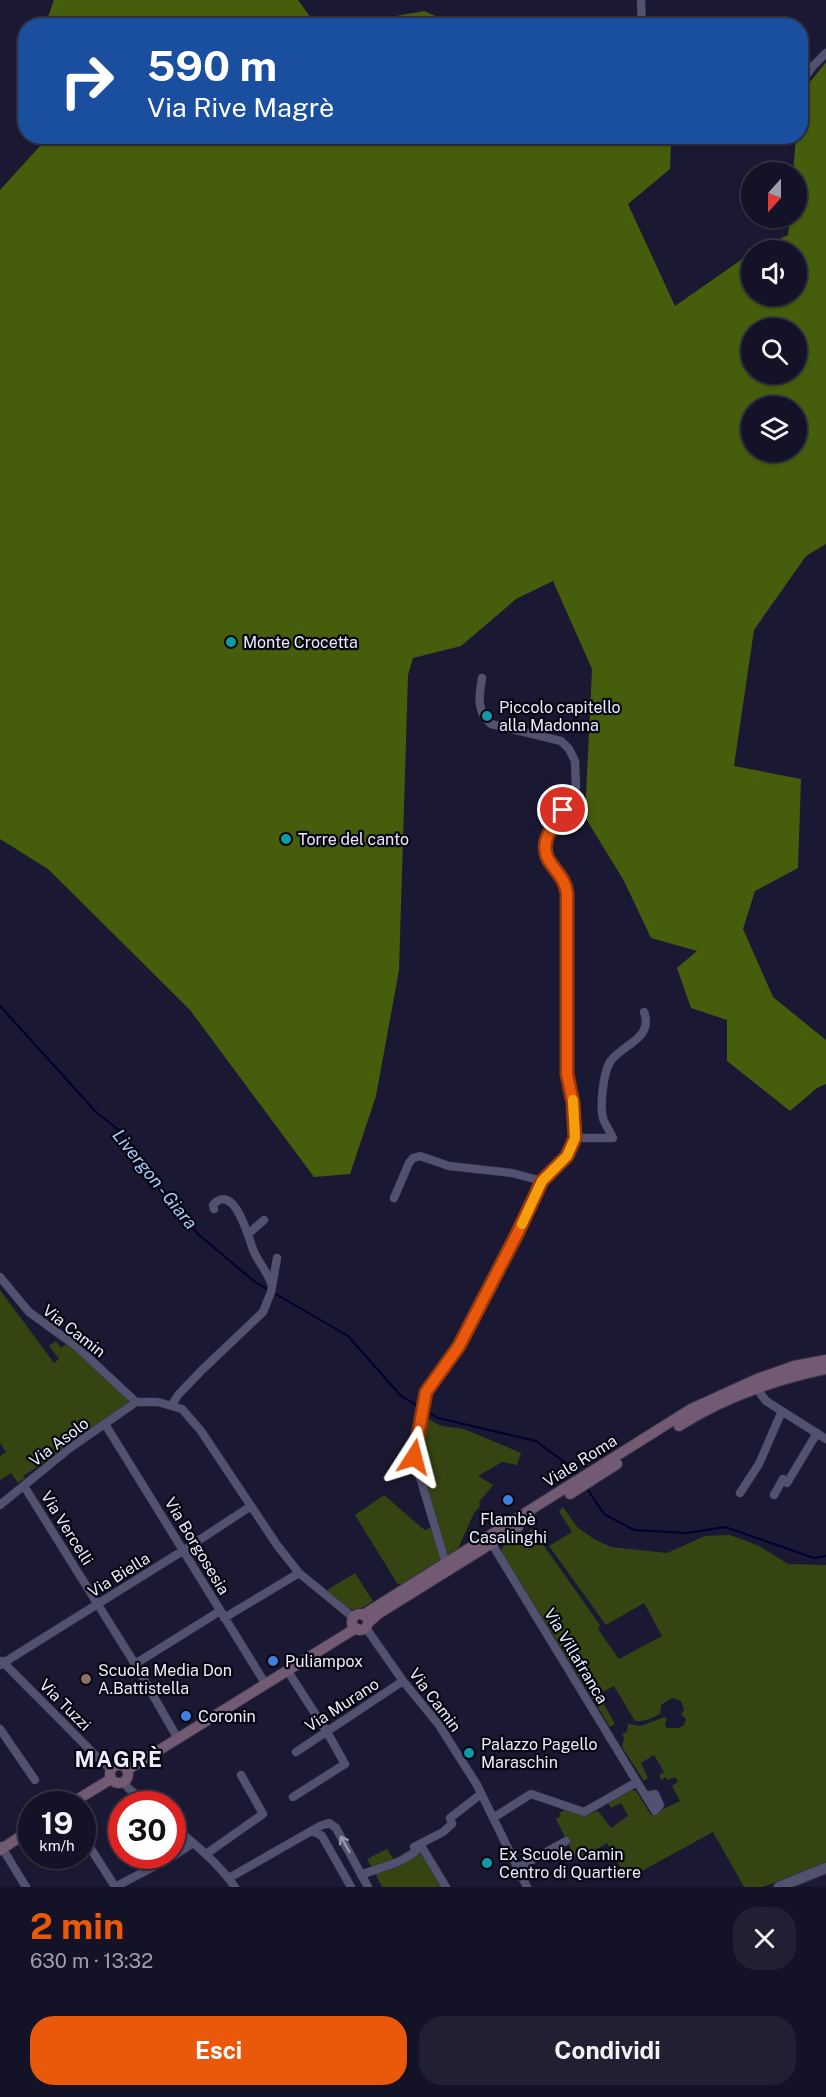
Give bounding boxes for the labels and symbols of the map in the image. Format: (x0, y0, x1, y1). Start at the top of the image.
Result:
north arrow (741, 162, 807, 228)
place label: Monte Crocetta (243, 633, 358, 652)
marker: Monte Crocetta (224, 635, 238, 649)
place label: Piccolo capitello alla Madonna (499, 698, 621, 735)
marker: Piccolo capitello alla Madonna (480, 709, 494, 723)
pin (537, 784, 588, 835)
place label: Torre del canto (298, 830, 409, 849)
marker: Torre del canto (279, 832, 293, 846)
water label: Livergon - Giara (108, 1125, 202, 1233)
street label: Via Camin (39, 1301, 109, 1361)
street label: Via Asolo (26, 1414, 92, 1470)
position arrow (382, 1425, 446, 1489)
street label: Viale Roma (540, 1431, 620, 1491)
street label: Via Vercelli (37, 1488, 97, 1568)
marker: Flambè Casalinghi (501, 1493, 515, 1507)
street label: Via Borgosesia (161, 1494, 233, 1598)
place label: Flambè Casalinghi (469, 1510, 547, 1547)
street label: Via Biella (85, 1549, 153, 1601)
street label: Via Villafranca (540, 1605, 612, 1707)
place label: Puliampox (285, 1652, 363, 1671)
marker: Puliampox (266, 1654, 280, 1668)
place label: Scuola Media Don A.Battistella (98, 1661, 232, 1698)
street label: Via Camin (405, 1665, 465, 1735)
marker: Scuola Media Don A.Battistella (79, 1672, 93, 1686)
street label: Via Murano (302, 1674, 382, 1736)
street label: Via Tuzzi (35, 1675, 95, 1735)
place label: Coronin (198, 1707, 256, 1726)
marker: Coronin (179, 1709, 193, 1723)
place label: Palazzo Pagello Maraschin (481, 1735, 598, 1772)
district label: MAGRÈ (75, 1746, 163, 1772)
marker: Palazzo Pagello Maraschin (462, 1746, 476, 1760)
speed limit sign: 30 (108, 1791, 186, 1869)
one-way arrow (339, 1836, 351, 1853)
place label: Ex Scuole Camin Centro di Quartiere (499, 1845, 641, 1882)
marker: Ex Scuole Camin Centro di Quartiere (480, 1856, 494, 1870)

